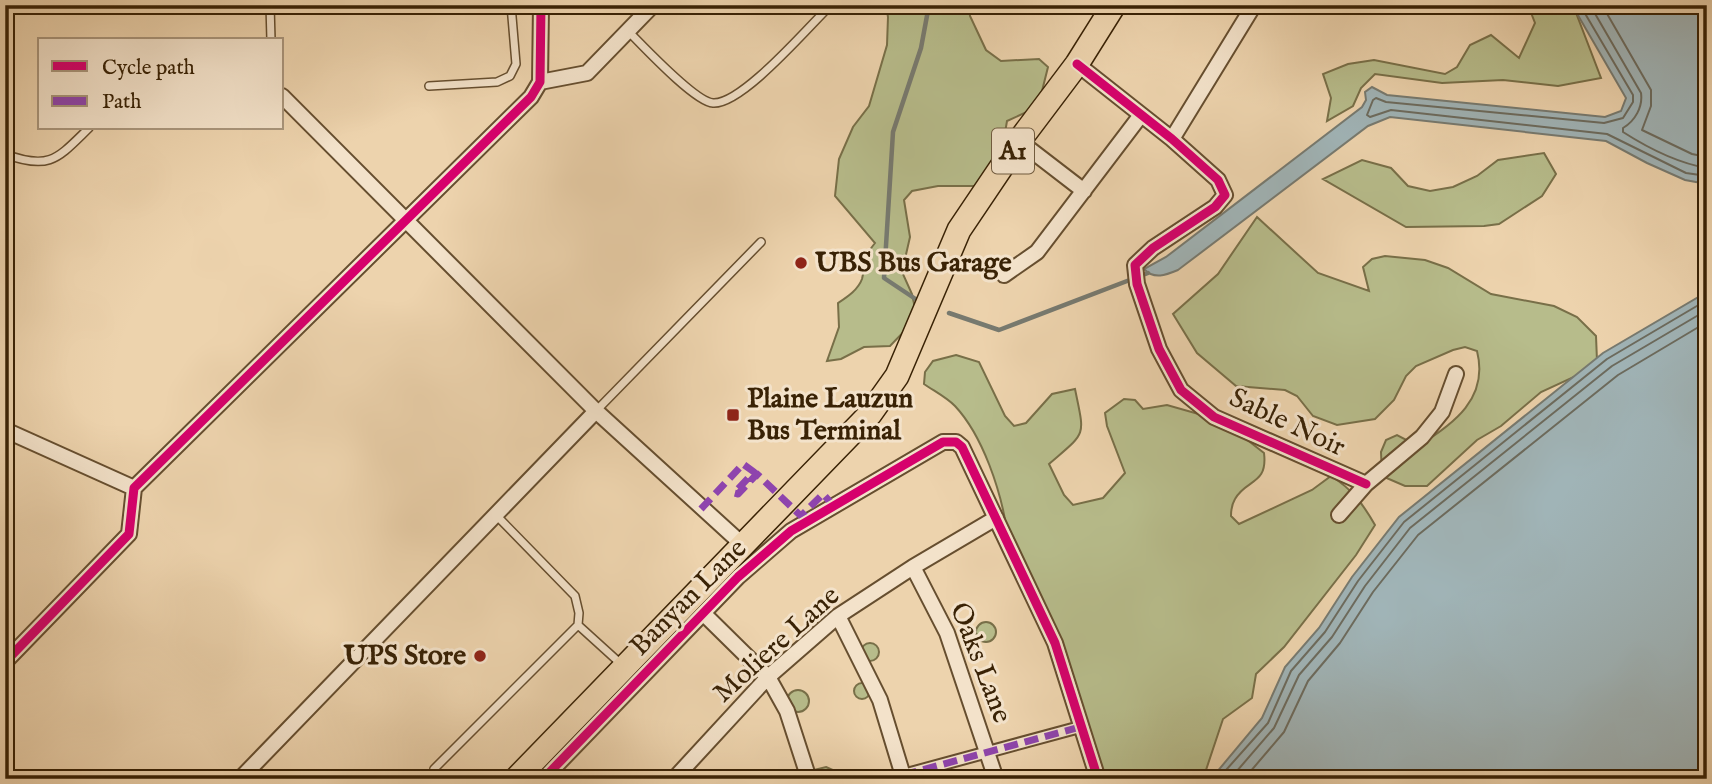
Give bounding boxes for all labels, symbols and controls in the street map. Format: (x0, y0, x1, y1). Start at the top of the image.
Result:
legend (38, 38, 284, 130)
text: Cycle path (102, 55, 195, 82)
text: Path (102, 89, 141, 116)
road number: A1 (992, 128, 1034, 174)
place label: UBS Bus Garage (815, 246, 1012, 281)
marker: UBS Bus Garage (793, 255, 809, 271)
street label: Sable Noir (1223, 381, 1351, 465)
place label: Plaine Lauzun Bus Terminal (747, 382, 913, 449)
marker: Plaine Lauzun Bus Terminal (725, 407, 741, 423)
street label: Banyan Lane (623, 532, 755, 664)
street label: Moliere Lane (707, 579, 847, 711)
street label: Oaks Lane (941, 598, 1019, 728)
place label: UPS Store (344, 639, 466, 674)
marker: UPS Store (472, 648, 488, 664)

